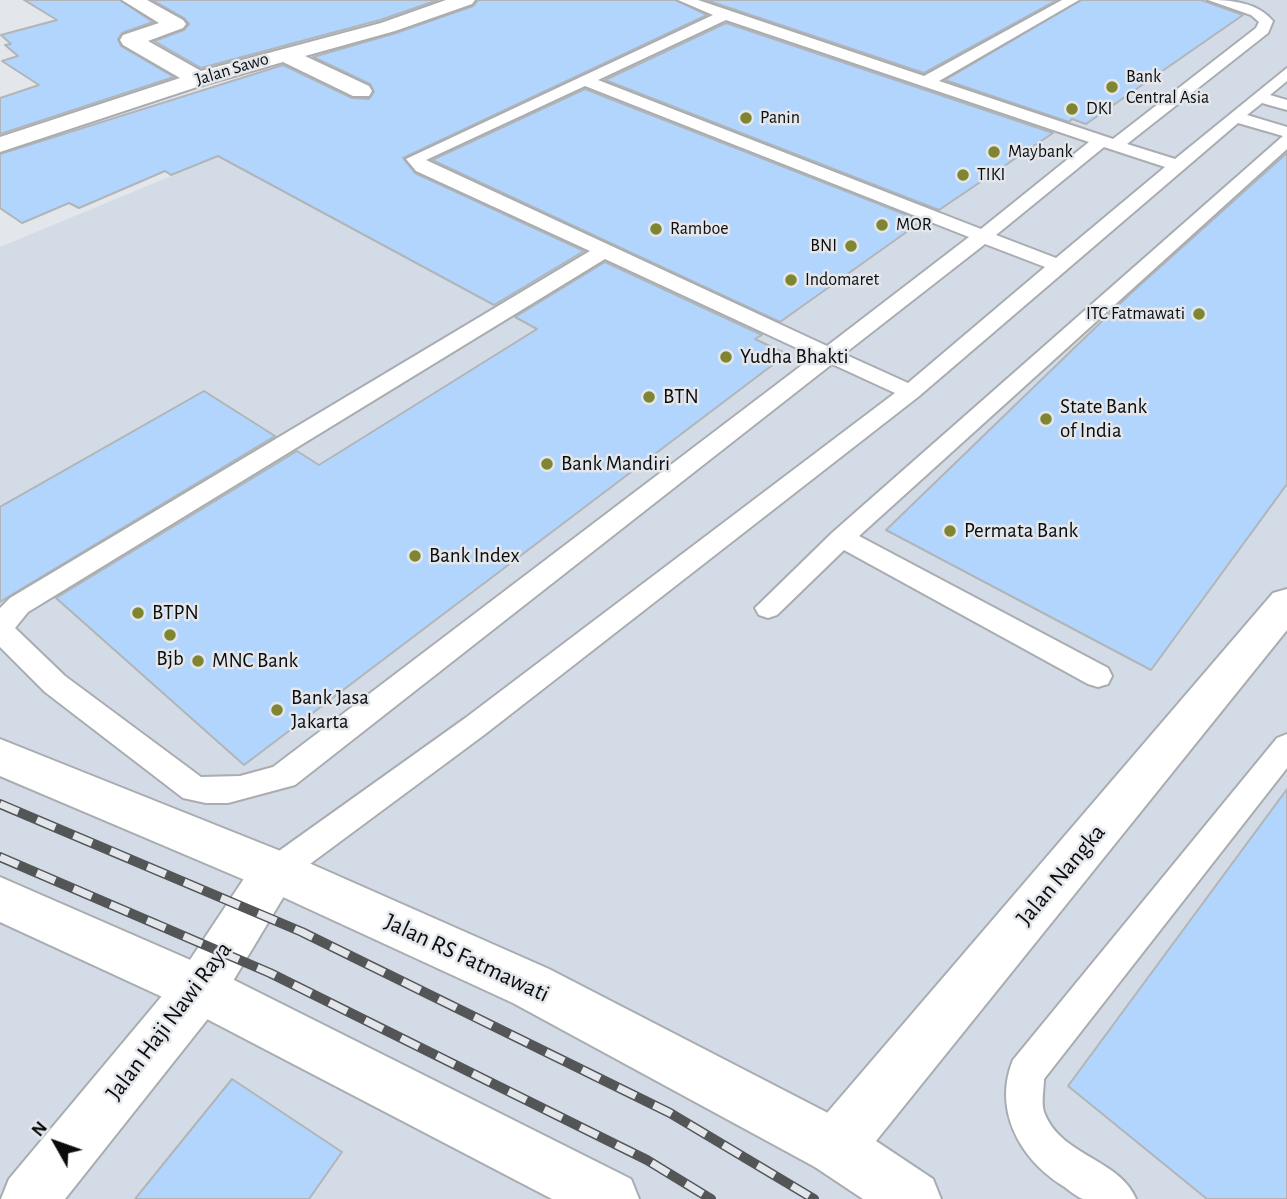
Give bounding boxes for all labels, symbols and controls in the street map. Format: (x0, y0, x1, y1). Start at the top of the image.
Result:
street label: Jalan Sawo (193, 48, 271, 90)
place label: Bank Central Asia (1126, 66, 1209, 108)
marker: Bank Central Asia (1104, 79, 1120, 95)
place label: DKI (1086, 98, 1112, 120)
marker: DKI (1064, 101, 1080, 117)
place label: Panin (760, 107, 800, 129)
marker: Panin (738, 110, 754, 126)
place label: Maybank (1008, 141, 1073, 163)
marker: Maybank (986, 144, 1002, 160)
place label: TIKI (977, 164, 1005, 186)
marker: TIKI (955, 167, 971, 183)
place label: MOR (896, 214, 932, 236)
marker: MOR (874, 217, 890, 233)
place label: Ramboe (670, 218, 729, 240)
marker: Ramboe (648, 221, 664, 237)
place label: BNI (810, 235, 837, 257)
marker: BNI (843, 238, 859, 254)
place label: Indomaret (805, 269, 879, 291)
marker: Indomaret (783, 272, 799, 288)
place label: ITC Fatmawati (1086, 303, 1185, 325)
marker: ITC Fatmawati (1191, 306, 1207, 322)
place label: Yudha Bhakti (740, 344, 849, 370)
marker: Yudha Bhakti (718, 349, 734, 365)
place label: BTN (663, 384, 699, 410)
marker: BTN (641, 389, 657, 405)
place label: State Bank of India (1060, 394, 1147, 444)
marker: State Bank of India (1038, 411, 1054, 427)
place label: Bank Mandiri (561, 451, 670, 477)
marker: Bank Mandiri (539, 456, 555, 472)
place label: Permata Bank (964, 518, 1078, 544)
marker: Permata Bank (942, 523, 958, 539)
place label: Bank Index (429, 543, 520, 569)
marker: Bank Index (407, 548, 423, 564)
place label: BTPN (152, 600, 199, 626)
marker: BTPN (130, 605, 146, 621)
marker: Bjb (162, 627, 178, 643)
place label: Bjb (156, 646, 184, 672)
place label: MNC Bank (212, 648, 298, 674)
marker: MNC Bank (190, 653, 206, 669)
place label: Bank Jasa Jakarta (291, 685, 369, 735)
marker: Bank Jasa Jakarta (269, 702, 285, 718)
street label: Jalan Nangka (1010, 818, 1112, 932)
street label: Jalan RS Fatmawati (380, 907, 554, 1009)
street label: Jalan Haji Nawi Raya (100, 936, 238, 1106)
north arrow (21, 1108, 91, 1178)
text: N (28, 1118, 51, 1140)

